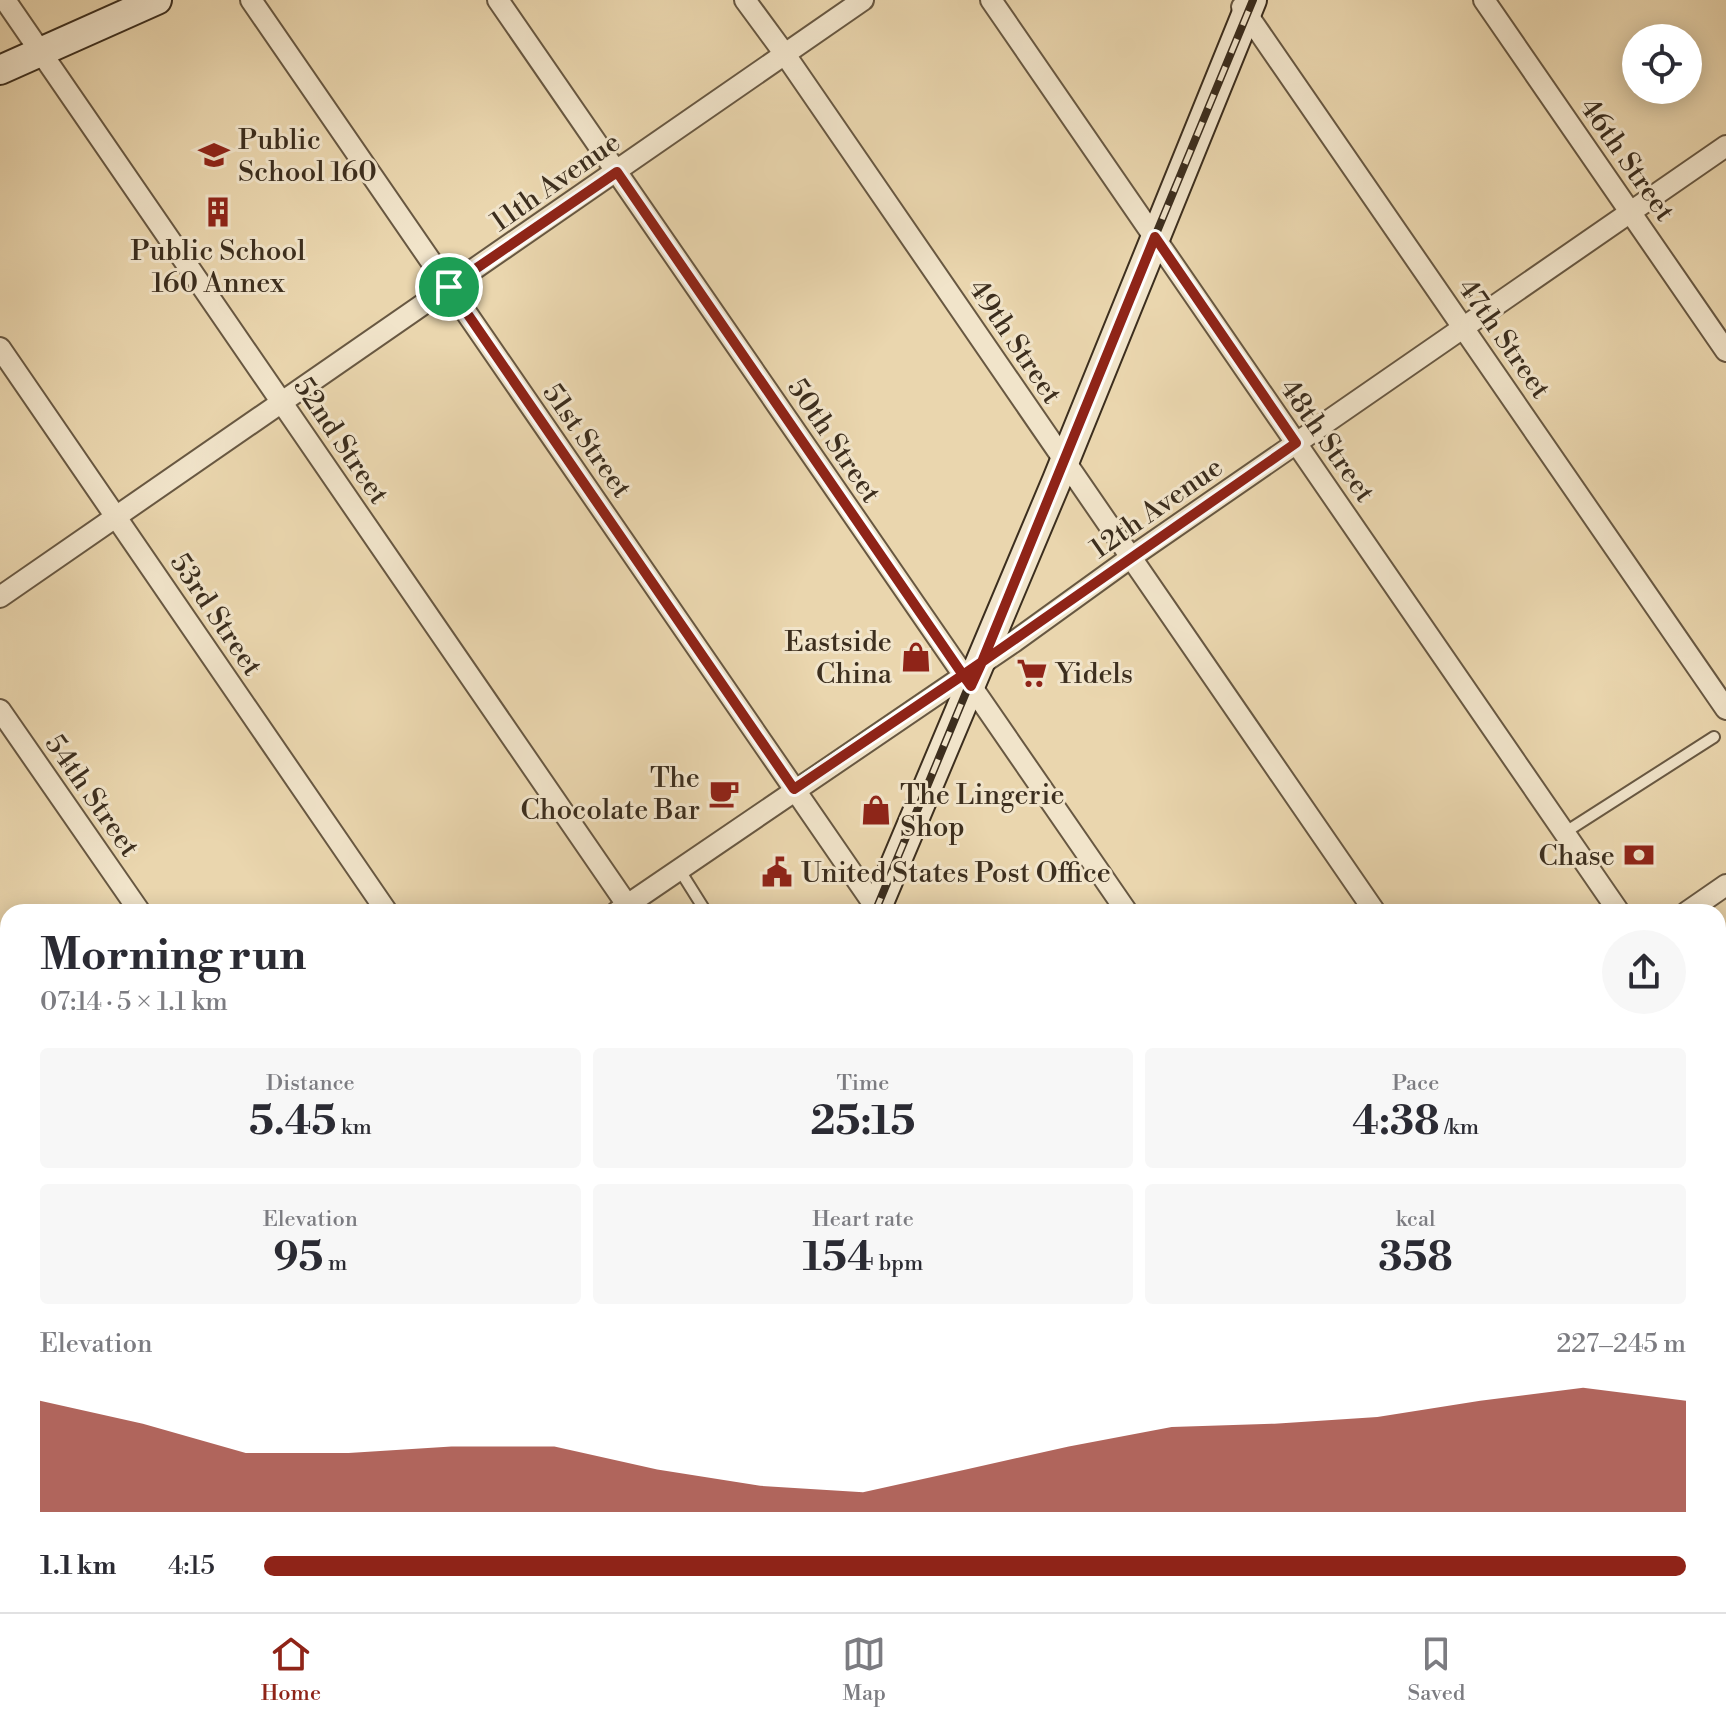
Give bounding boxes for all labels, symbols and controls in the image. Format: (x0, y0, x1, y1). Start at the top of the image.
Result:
map controls (1622, 24, 1702, 104)
button: locate (1622, 24, 1702, 104)
street label: 46th Street (1572, 92, 1682, 228)
place label: Public School 160 (238, 123, 377, 190)
street label: 11th Avenue (484, 125, 627, 240)
school or university icon: Public School 160 (197, 138, 231, 172)
building icon: Public School 160 Annex (201, 195, 235, 229)
place label: Public School 160 Annex (130, 234, 306, 301)
pin (415, 253, 483, 321)
icon: arrive (427, 265, 471, 309)
street label: 47th Street (1450, 272, 1558, 406)
street label: 49th Street (960, 273, 1069, 411)
street label: 52nd Street (285, 371, 396, 511)
street label: 50th Street (779, 372, 888, 510)
street label: 48th Street (1272, 372, 1382, 509)
street label: 51st Street (535, 377, 639, 505)
street label: 12th Avenue (1084, 450, 1230, 567)
street label: 53rd Street (162, 547, 270, 683)
place label: Eastside China (785, 625, 893, 692)
shop icon: Eastside China (899, 640, 933, 674)
supermarket icon: Yidels (1015, 656, 1049, 690)
place label: Yidels (1054, 657, 1133, 692)
street label: 54th Street (37, 728, 147, 864)
place label: The Chocolate Bar (520, 761, 700, 828)
cafe icon: The Chocolate Bar (707, 776, 741, 810)
place label: The Lingerie Shop (900, 778, 1065, 845)
shop icon: The Lingerie Shop (859, 793, 893, 827)
bank icon: Chase (1622, 838, 1656, 872)
place label: Chase (1539, 839, 1615, 874)
public building icon: United States Post Office (760, 855, 794, 889)
place label: United States Post Office (801, 856, 1111, 891)
text: Morning run (40, 928, 306, 983)
button: share (1602, 930, 1686, 1014)
text: 07:14 · 5 × 1.1 km (40, 986, 228, 1018)
text: Distance (266, 1070, 355, 1097)
text: Time (837, 1070, 889, 1097)
text: Pace (1392, 1070, 1439, 1097)
text: 5.45 (249, 1097, 336, 1147)
text: 25:15 (811, 1097, 915, 1147)
text: 4:38 (1352, 1097, 1440, 1147)
text: km (336, 1114, 372, 1141)
text: /km (1440, 1114, 1479, 1141)
text: Elevation (263, 1206, 358, 1233)
text: Heart rate (812, 1206, 914, 1233)
text: kcal (1396, 1206, 1436, 1233)
text: 95 (273, 1233, 323, 1283)
text: 154 (803, 1233, 874, 1283)
text: 358 (1378, 1233, 1453, 1283)
text: m (323, 1250, 347, 1277)
text: bpm (874, 1250, 923, 1277)
text: Elevation (40, 1328, 153, 1360)
text: 227–245 m (1556, 1328, 1686, 1360)
text: 1.1 km (40, 1550, 116, 1582)
text: 4:15 (168, 1550, 215, 1582)
tab: Home (261, 1632, 321, 1707)
tab: Map (842, 1632, 886, 1707)
tab: Saved (1408, 1632, 1465, 1707)

